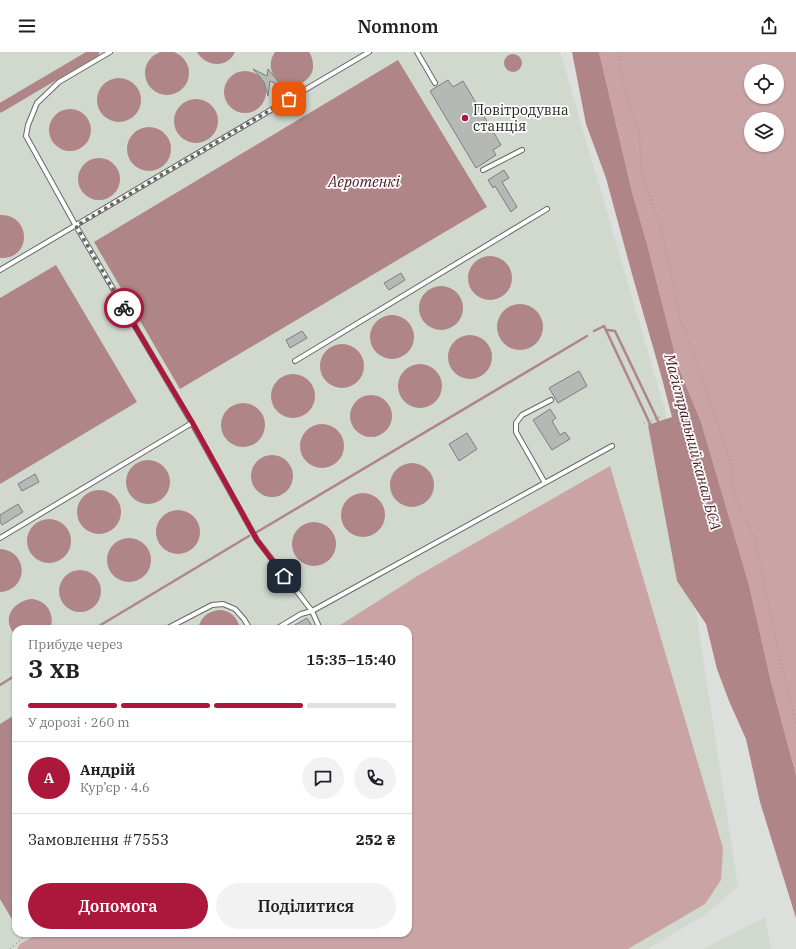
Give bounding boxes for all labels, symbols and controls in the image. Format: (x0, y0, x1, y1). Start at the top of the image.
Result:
icon: menu (16, 15, 38, 37)
text: Nomnom (357, 15, 439, 38)
icon: share (758, 15, 780, 37)
map controls (744, 64, 784, 152)
button: locate (744, 64, 784, 104)
pin (272, 82, 306, 116)
icon: bag (278, 88, 300, 110)
place label: Повітродувна станція (473, 101, 569, 135)
button: layers (744, 112, 784, 152)
marker: Повітродувна станція (460, 113, 470, 123)
water label: Аеротенкі (327, 172, 400, 191)
courier (104, 288, 144, 328)
icon: bike (113, 297, 135, 319)
water label: Магістральний канал БСА (660, 351, 726, 532)
pin (267, 559, 301, 593)
icon: home (273, 565, 295, 587)
text: Прибуде через (28, 636, 123, 653)
text: 15:35–15:40 (306, 650, 396, 669)
text: 3 хв (28, 651, 80, 685)
text: У дорозі · 260 m (28, 714, 130, 731)
button: chat (302, 757, 344, 799)
button: phone (354, 757, 396, 799)
text: Андрій (80, 760, 135, 779)
text: А (44, 768, 54, 787)
text: Кур’єр · 4.6 (80, 779, 150, 796)
text: Замовлення #7553 (28, 830, 169, 849)
text: 252 ₴ (356, 830, 396, 849)
button: Допомога (28, 883, 208, 929)
button: Поділитися (216, 883, 396, 929)

